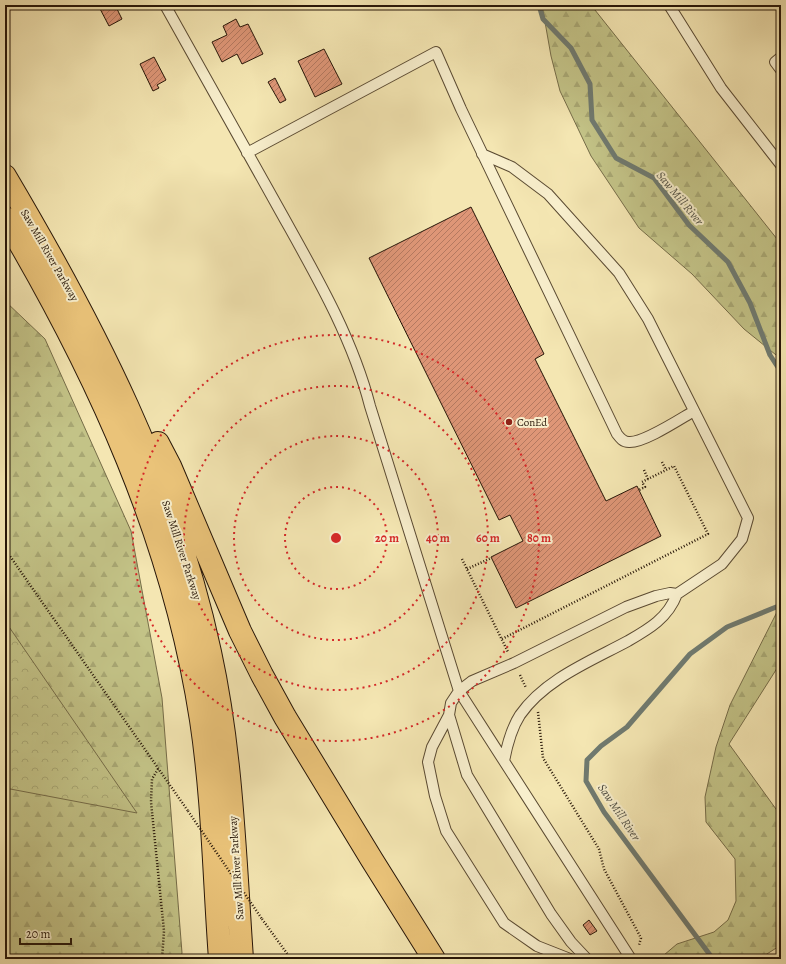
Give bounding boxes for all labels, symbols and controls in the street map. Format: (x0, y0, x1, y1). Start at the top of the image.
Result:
water label: Saw Mill River (653, 168, 708, 229)
street label: Saw Mill River Parkway (17, 206, 82, 304)
place label: ConEd (517, 415, 547, 430)
marker: ConEd (504, 417, 514, 427)
street label: Saw Mill River Parkway (158, 498, 205, 602)
text: 20 m (375, 530, 399, 546)
text: 40 m (426, 530, 450, 546)
text: 60 m (476, 530, 500, 546)
text: 80 m (527, 530, 551, 546)
centre of rings (329, 531, 343, 545)
water label: Saw Mill River (594, 780, 644, 844)
street label: Saw Mill River Parkway (225, 815, 248, 920)
scale bar (20, 920, 71, 946)
text: 20 m (26, 926, 50, 942)

